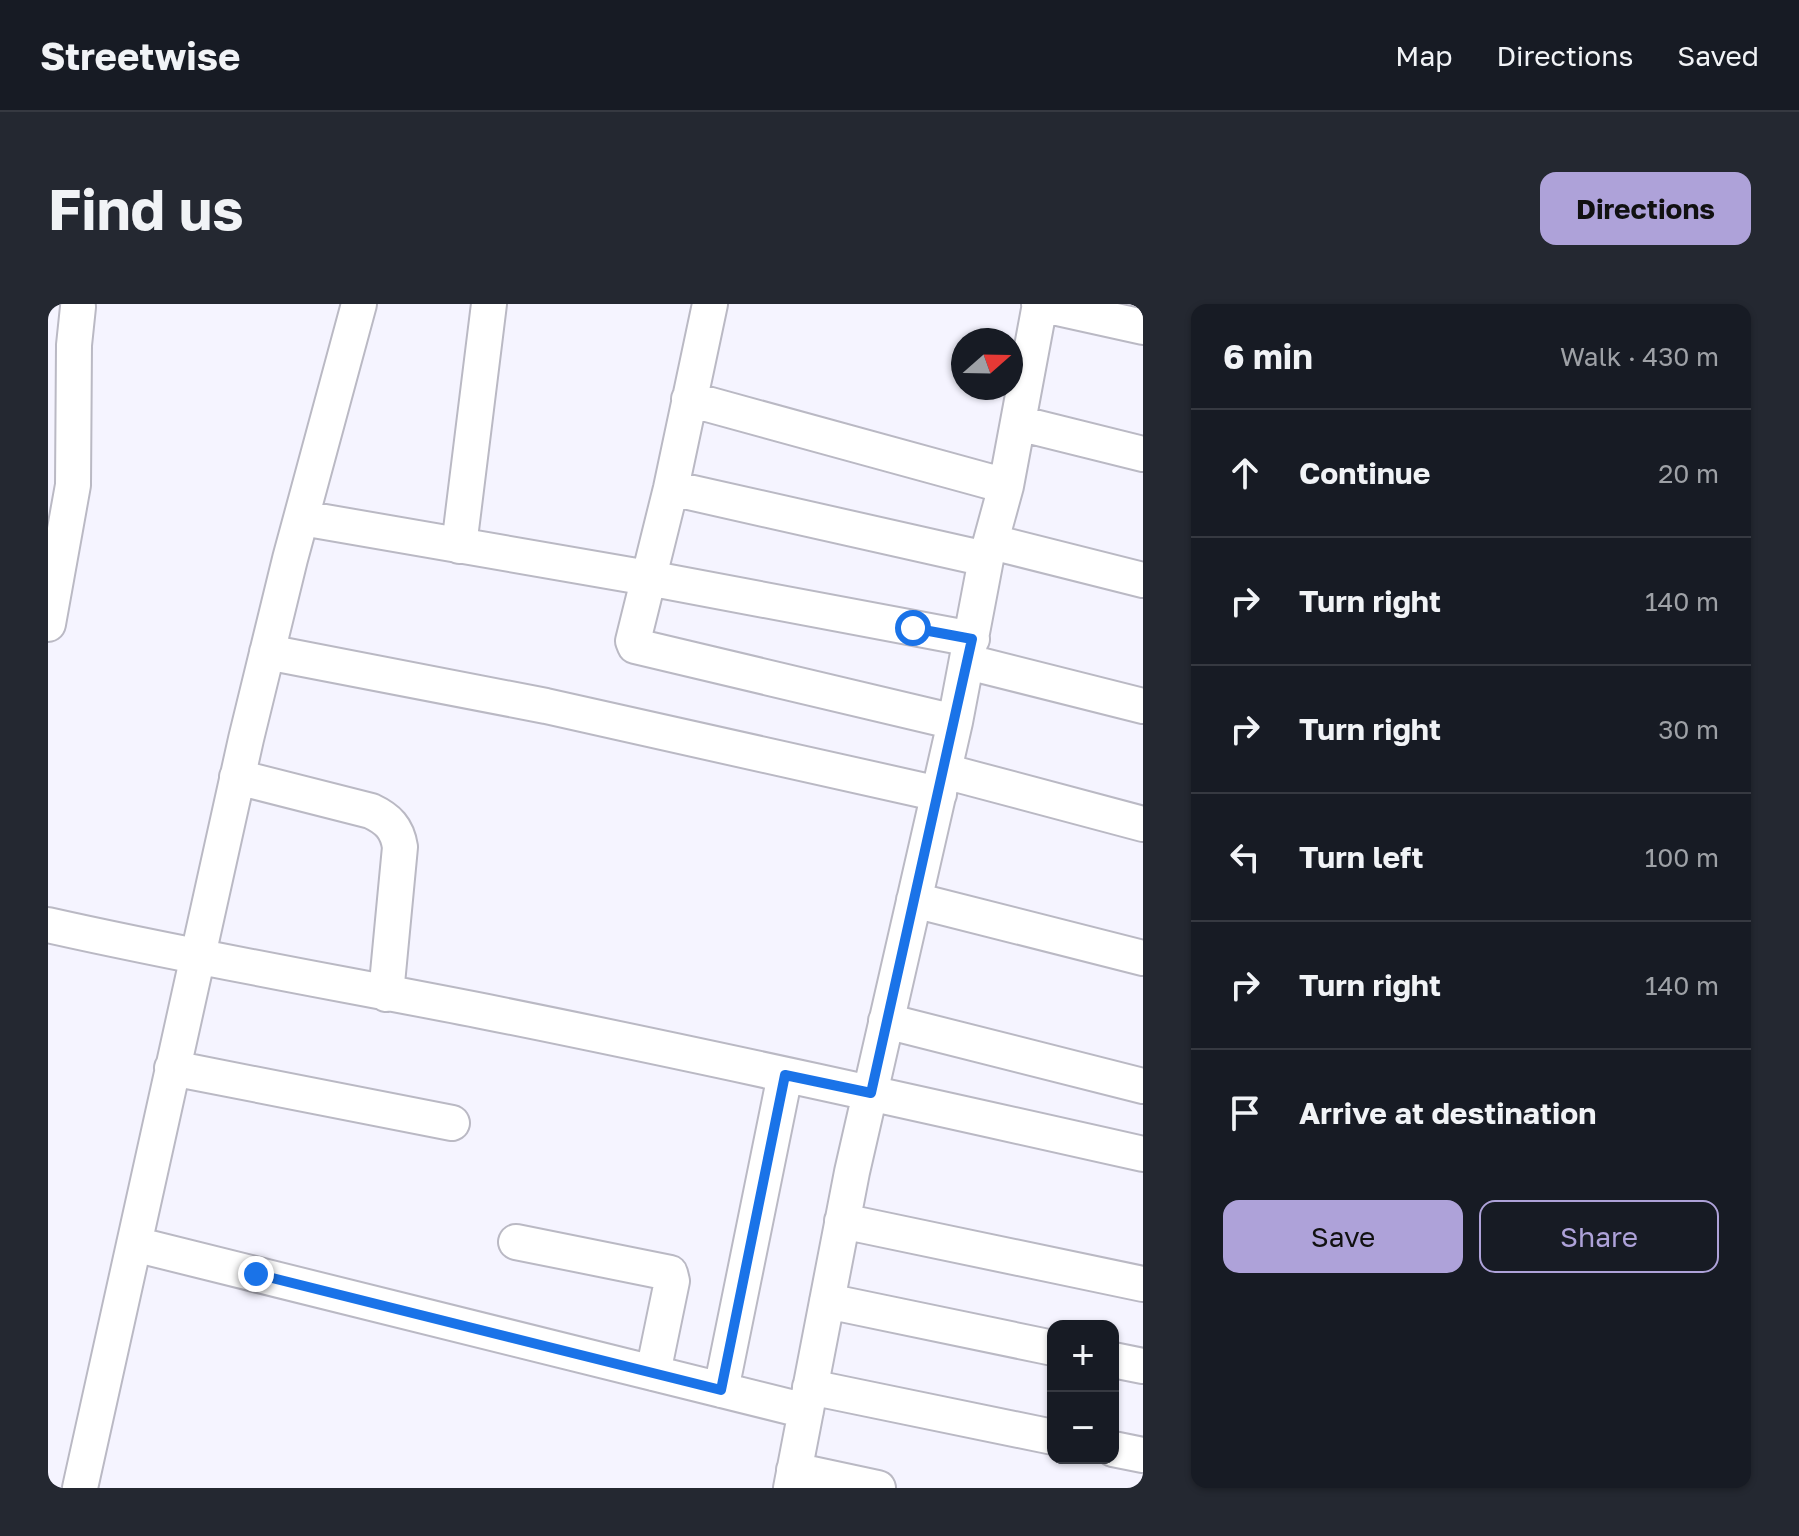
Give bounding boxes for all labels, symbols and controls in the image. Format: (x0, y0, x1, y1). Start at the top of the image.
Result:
text: Streetwise (40, 33, 240, 78)
text: Map (1395, 39, 1452, 72)
text: Directions (1496, 39, 1633, 72)
text: Saved (1677, 39, 1759, 72)
button: Directions (1540, 172, 1751, 245)
text: Find us (48, 175, 244, 242)
north arrow (951, 328, 1023, 400)
text: 6 min (1223, 336, 1313, 376)
text: Walk · 430 m (1560, 341, 1719, 372)
icon: ahead (1223, 451, 1267, 495)
text: Continue (1299, 455, 1430, 491)
text: 20 m (1658, 458, 1719, 489)
icon: right (1223, 579, 1267, 623)
text: Turn right (1299, 583, 1441, 619)
text: 140 m (1645, 586, 1719, 617)
route start (895, 610, 931, 646)
icon: right (1223, 707, 1267, 751)
text: Turn right (1299, 711, 1441, 747)
text: 30 m (1658, 714, 1719, 745)
icon: left (1223, 835, 1267, 879)
text: Turn left (1299, 839, 1424, 875)
text: 100 m (1645, 842, 1719, 873)
icon: right (1223, 963, 1267, 1007)
text: Turn right (1299, 967, 1441, 1003)
text: 140 m (1645, 970, 1719, 1001)
icon: arrive (1223, 1091, 1267, 1135)
text: Arrive at destination (1299, 1095, 1596, 1131)
button: Save (1223, 1200, 1463, 1273)
button: Share (1479, 1200, 1719, 1273)
route end (238, 1256, 274, 1292)
map controls (1047, 1320, 1119, 1464)
button: + (1047, 1320, 1119, 1392)
button: − (1047, 1392, 1119, 1464)

